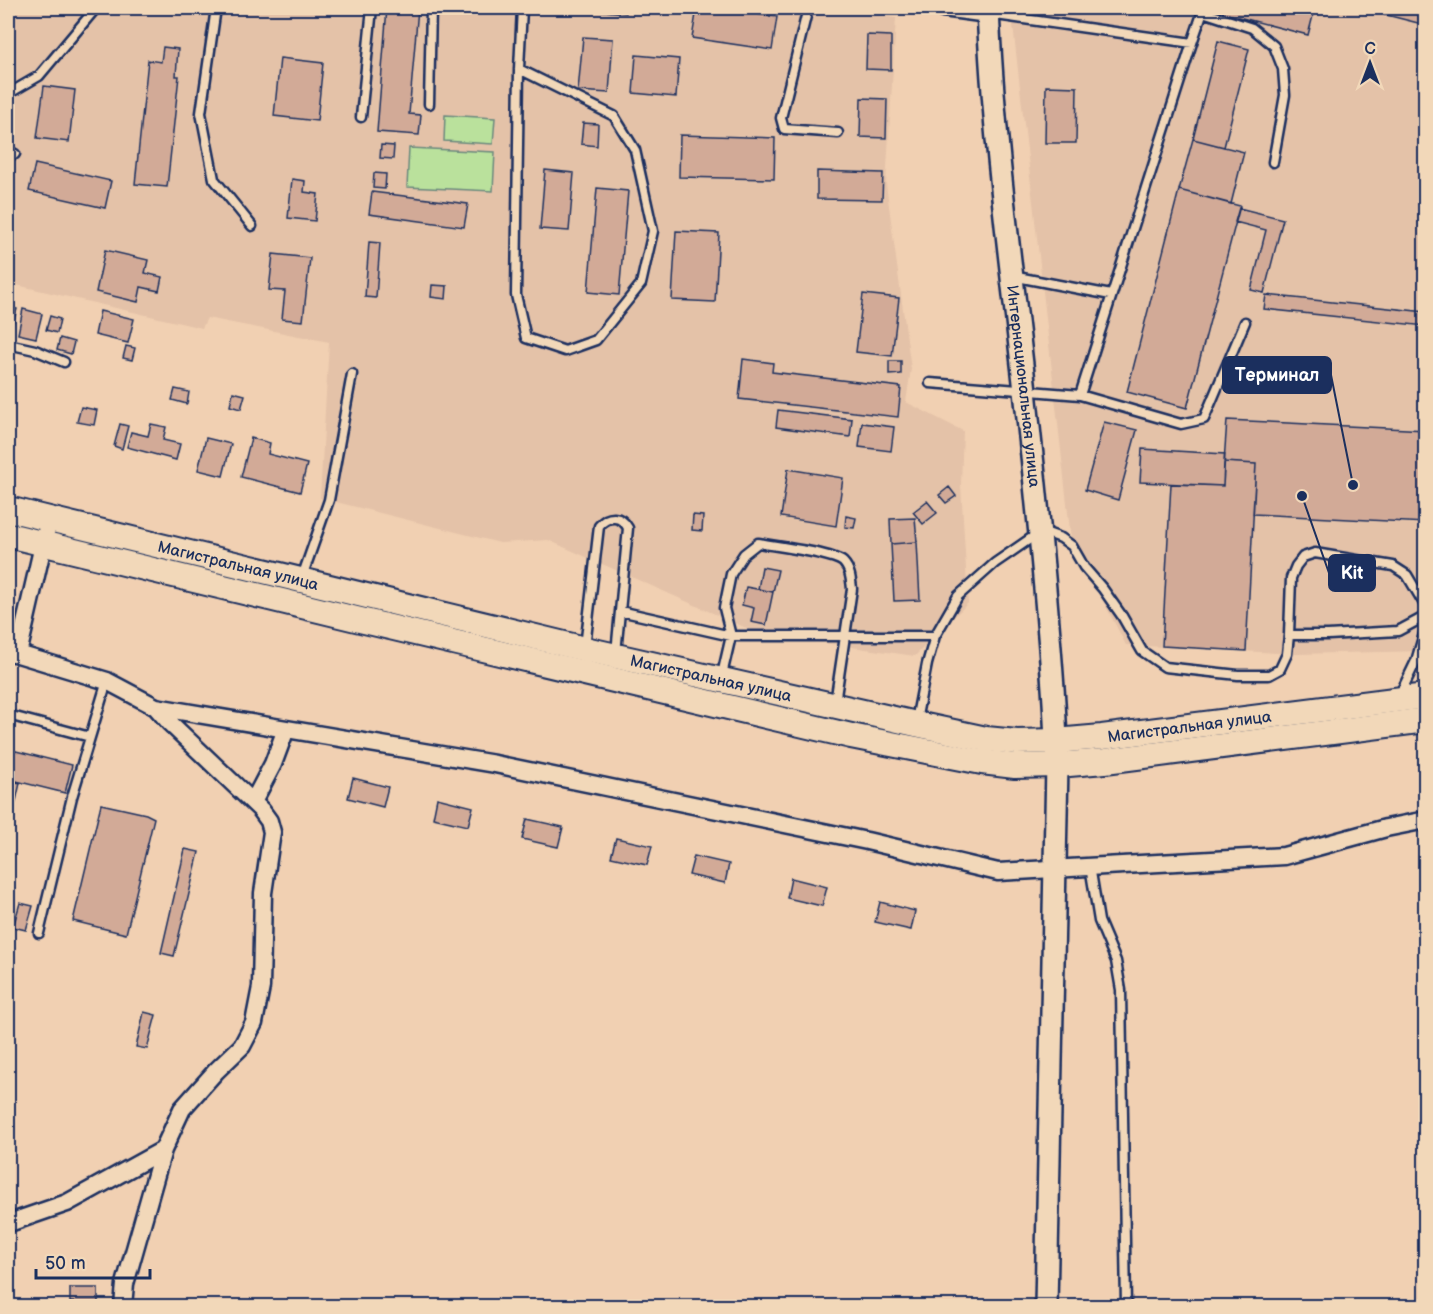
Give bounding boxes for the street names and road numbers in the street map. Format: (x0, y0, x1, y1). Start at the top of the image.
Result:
street label: Интернациональная улица (1002, 284, 1043, 489)
street label: Магистральная улица (156, 538, 321, 595)
street label: Магистральная улица (628, 652, 794, 707)
street label: Магистральная улица (1106, 708, 1273, 747)

